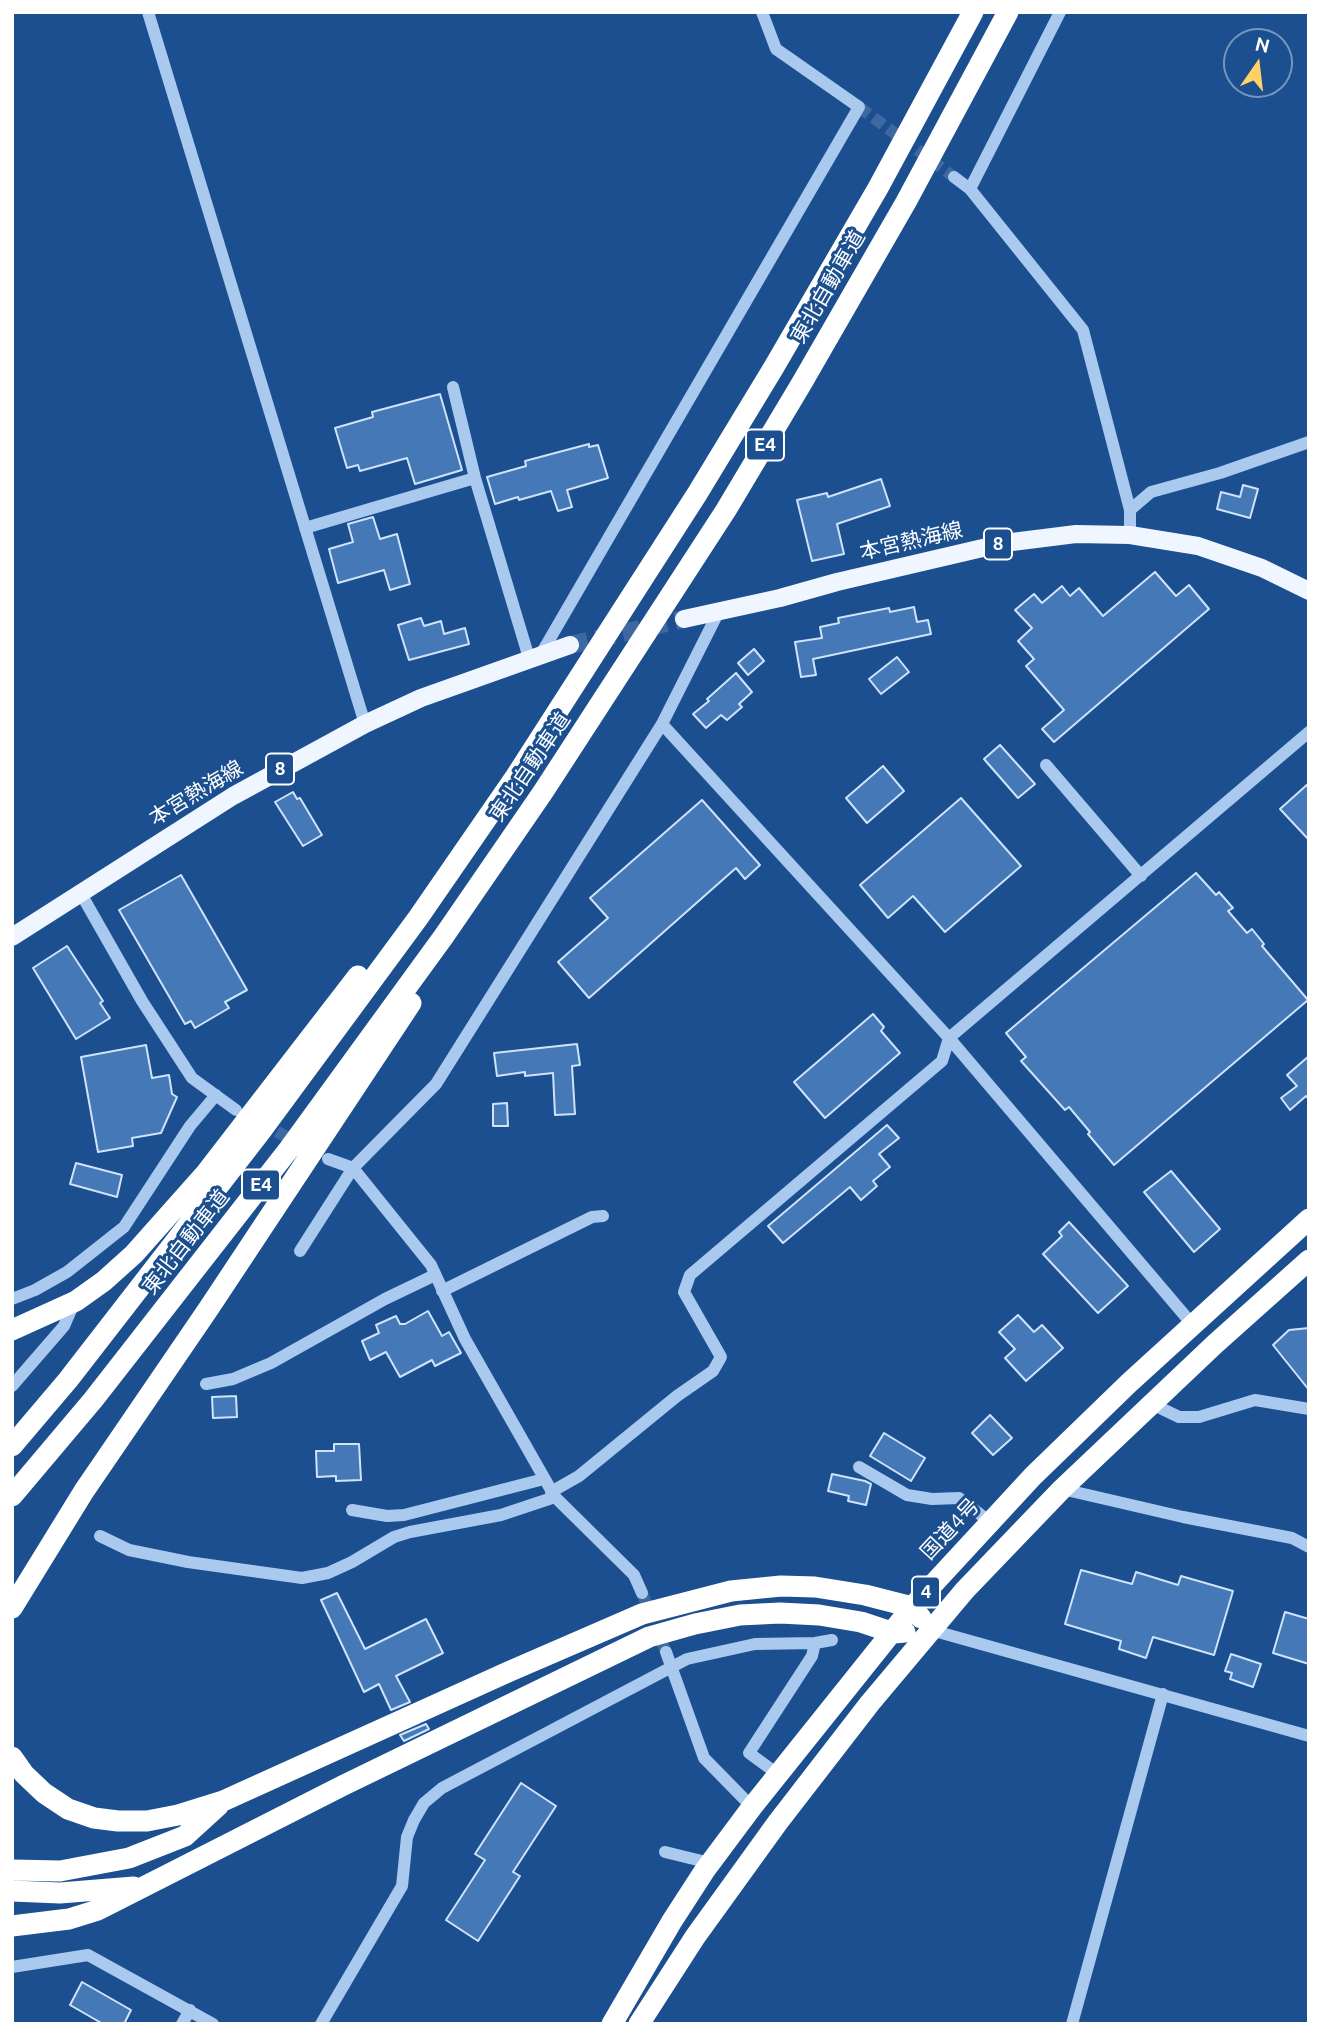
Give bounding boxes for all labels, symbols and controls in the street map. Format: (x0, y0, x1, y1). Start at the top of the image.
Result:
north arrow (1223, 28, 1293, 98)
text: N (1253, 32, 1272, 57)
street label: 東北自動車道 (786, 226, 870, 348)
road number: E4 (746, 430, 784, 460)
street label: 本宮熱海線 (857, 517, 965, 565)
road number: 8 (984, 528, 1012, 559)
street label: 東北自動車道 (484, 708, 576, 826)
road number: 8 (266, 754, 294, 784)
street label: 本宮熱海線 (145, 755, 247, 831)
road number: E4 (242, 1170, 280, 1200)
street label: 東北自動車道 (137, 1185, 235, 1299)
street label: 国道4号 (915, 1493, 985, 1565)
road number: 4 (912, 1576, 940, 1608)

